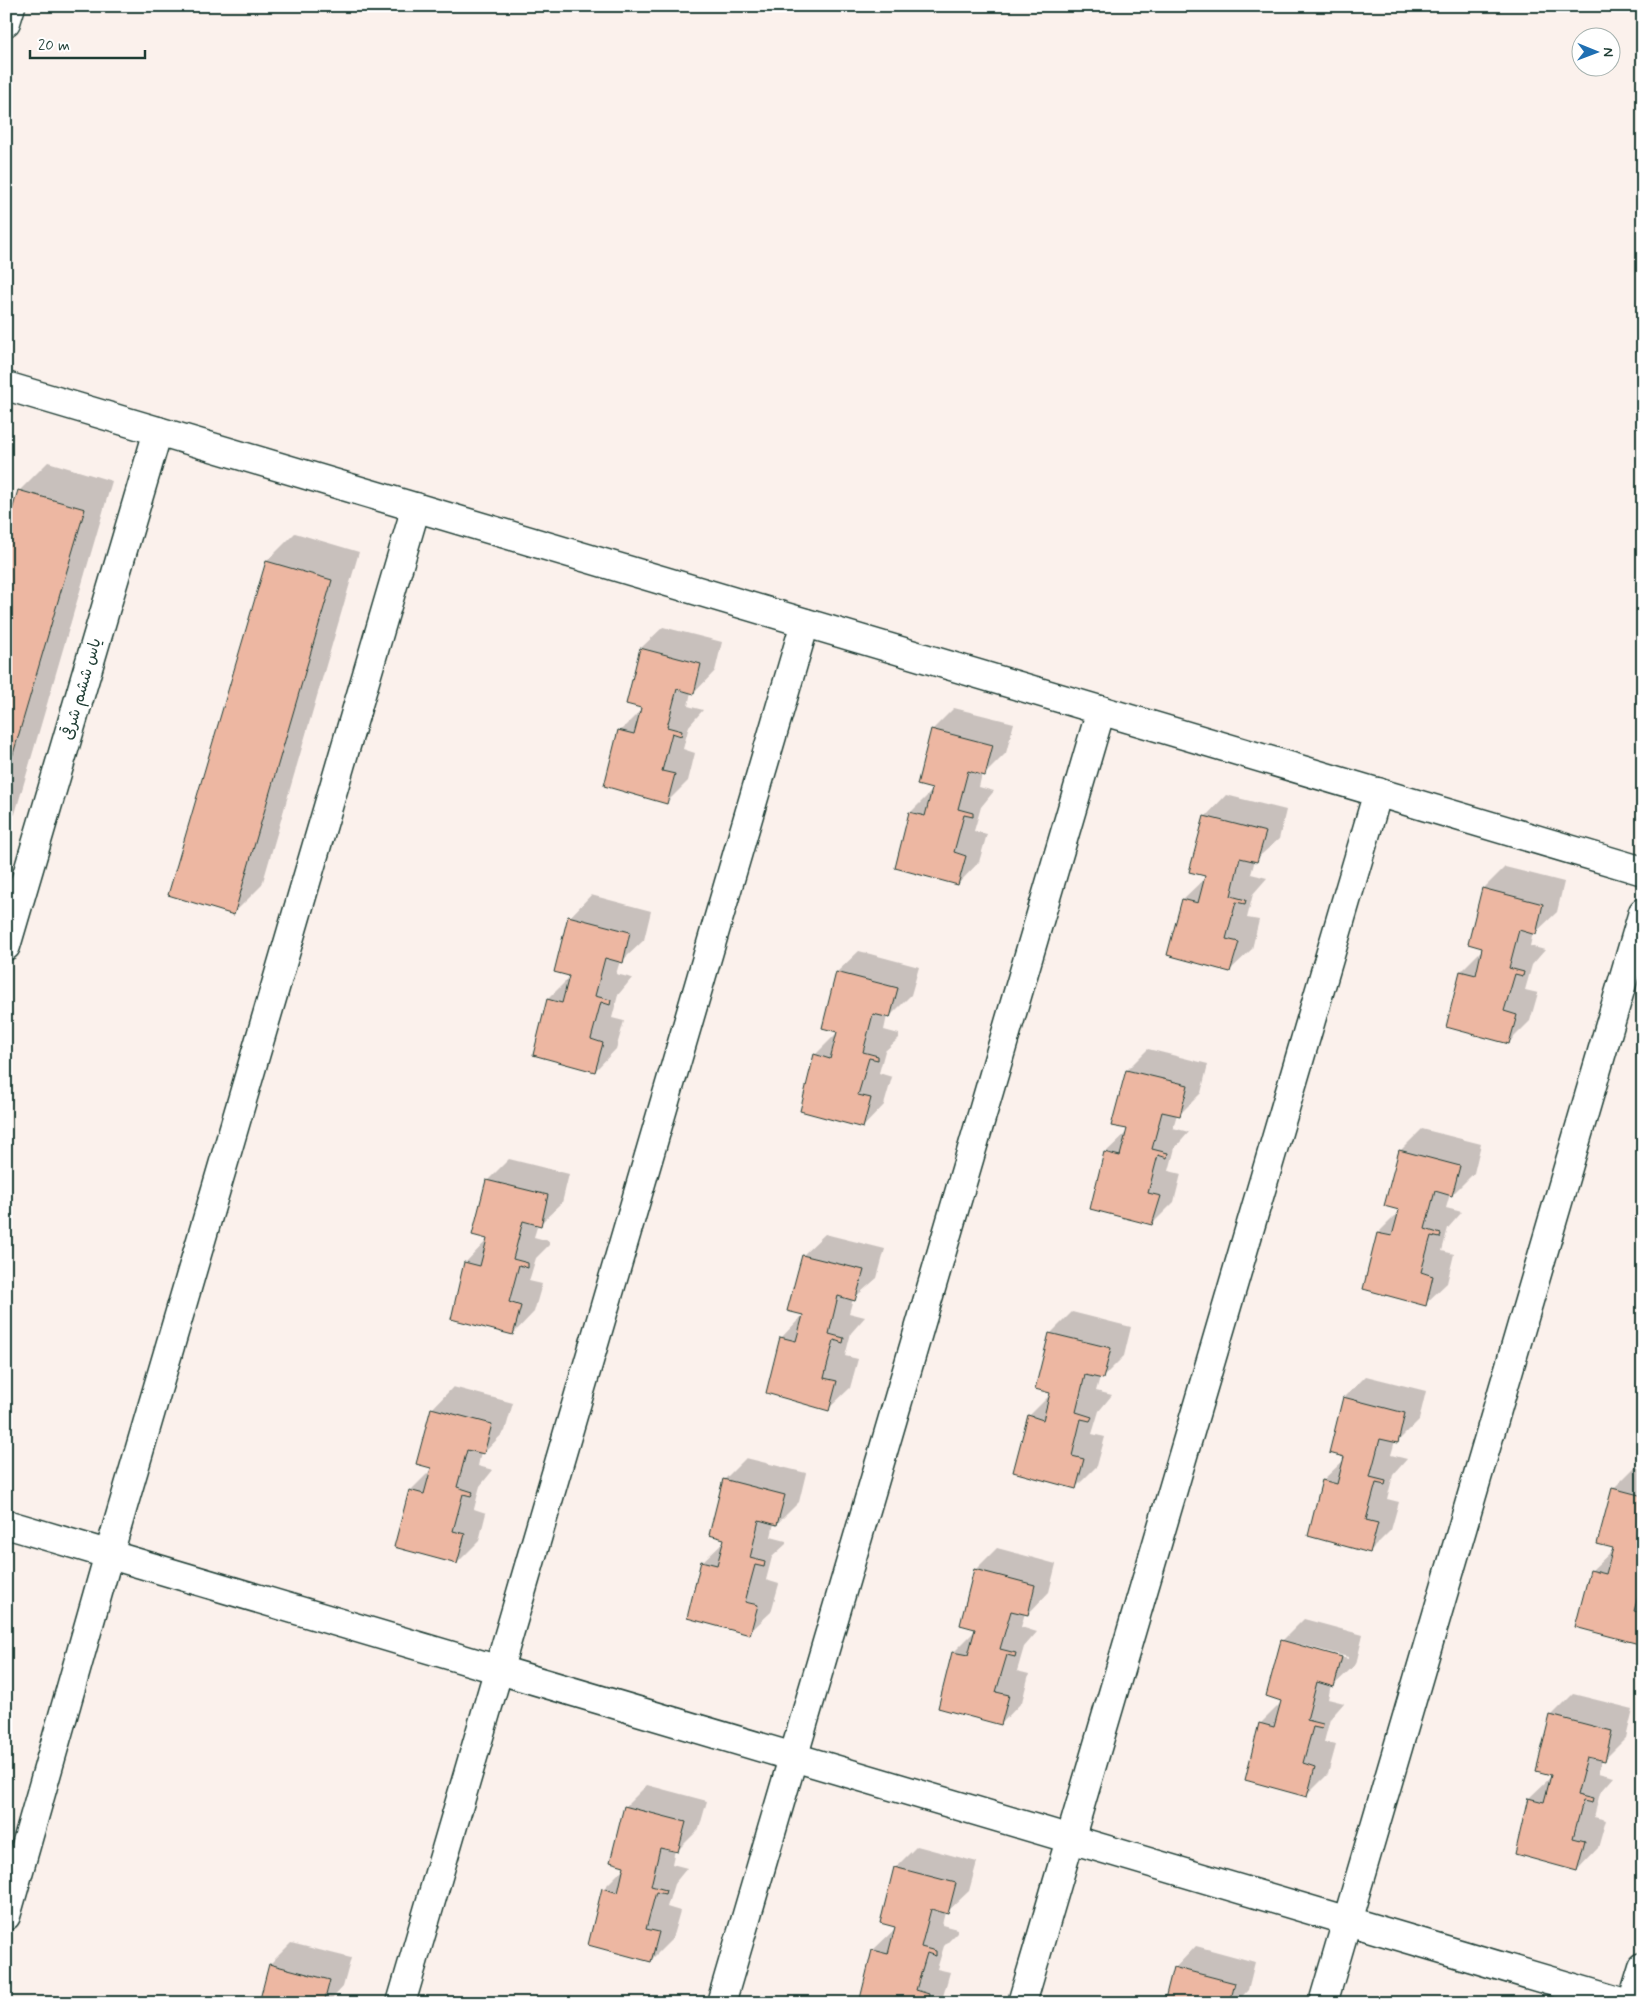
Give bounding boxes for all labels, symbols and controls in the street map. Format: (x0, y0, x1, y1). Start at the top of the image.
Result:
scale bar (30, 28, 145, 60)
north arrow (1572, 28, 1622, 78)
text: 20 m (38, 36, 70, 56)
text: N (1599, 47, 1617, 57)
street label: یاس ششم شرقی (56, 635, 108, 743)

